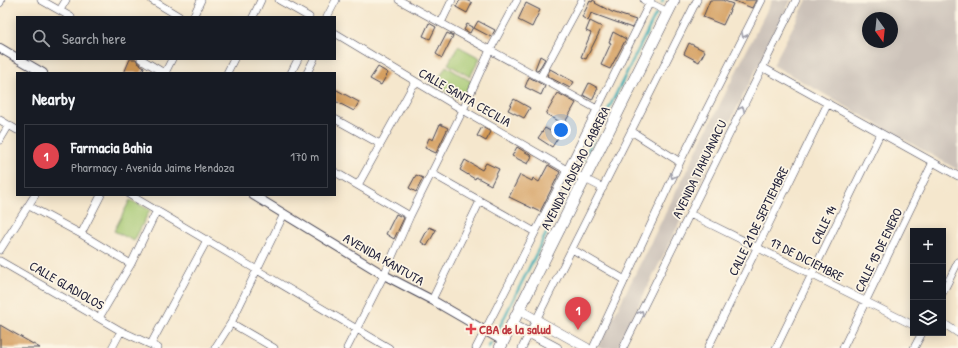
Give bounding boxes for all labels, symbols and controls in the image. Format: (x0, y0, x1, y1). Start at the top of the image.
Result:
north arrow (862, 12, 898, 48)
search box (16, 16, 336, 60)
icon: search (30, 27, 52, 49)
text: Search here (62, 28, 126, 49)
one-way arrow (742, 31, 749, 38)
street label: CALLE SANTA CECILIA (416, 63, 515, 131)
text: Nearby (32, 87, 75, 110)
street label: AVENIDA LADISLAO CABRERA (536, 102, 614, 233)
one-way arrow (737, 106, 745, 113)
street label: AVENIDA TIAHUANACU (667, 117, 731, 221)
your location (551, 120, 571, 140)
text: Farmacia Bahia (71, 137, 152, 158)
text: 1 (44, 147, 48, 165)
text: 170 m (290, 147, 319, 165)
text: Pharmacy · Avenida Jaime Mendoza (71, 158, 234, 176)
street label: CALLE 21 DE SEPTIEMBRE (724, 163, 792, 279)
one-way arrow (670, 172, 678, 179)
street label: CALLE 14 (806, 202, 840, 248)
street label: CALLE 15 DE ENERO (850, 205, 906, 295)
map controls (910, 228, 946, 336)
button: + (910, 228, 946, 264)
street label: AVENIDA KANTUTA (340, 229, 428, 290)
street label: 17 DE DICIEMBRE (767, 233, 847, 285)
street label: CALLE GLADIOLOS (26, 256, 108, 314)
button: − (910, 264, 946, 300)
pin: 1 (565, 297, 591, 330)
button: layers (910, 300, 946, 336)
one-way arrow (636, 310, 644, 317)
place label: CBA de la salud (479, 320, 552, 338)
marker: CBA de la salud (466, 324, 476, 334)

